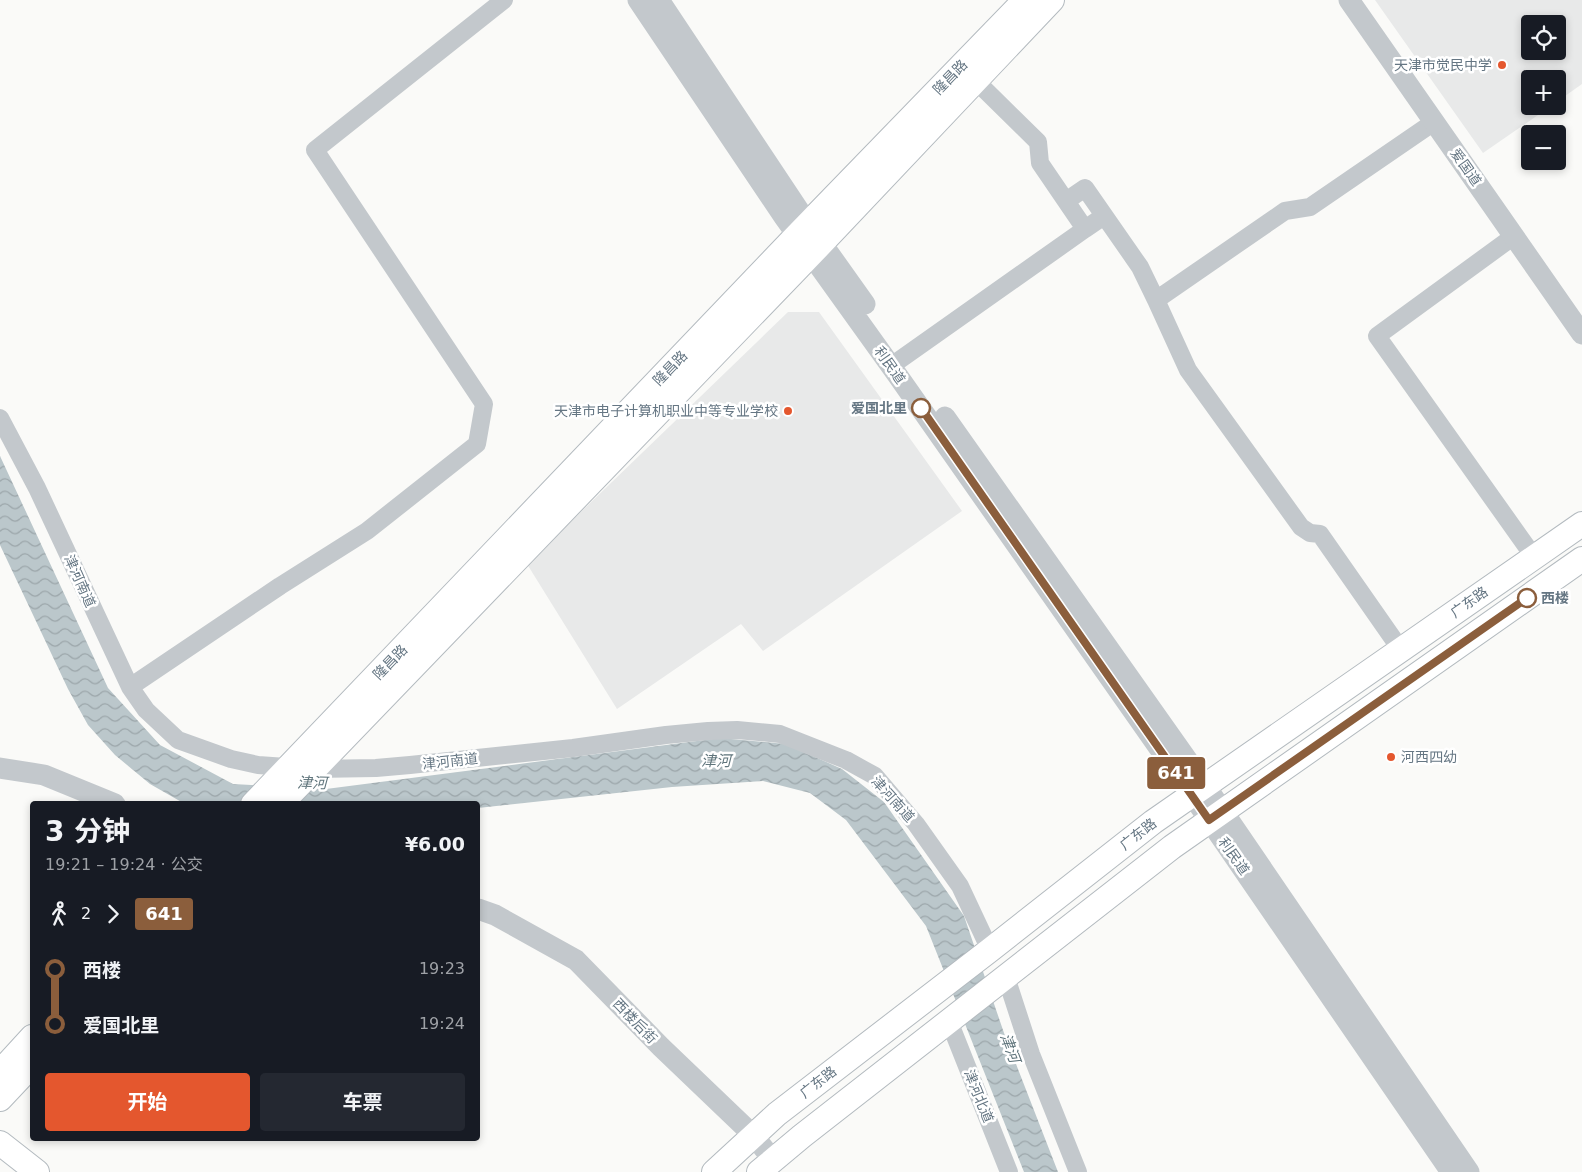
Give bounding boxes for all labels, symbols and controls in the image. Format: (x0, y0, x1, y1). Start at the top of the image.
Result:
map controls (1521, 15, 1566, 170)
button: locate (1521, 15, 1566, 60)
street label: 隆昌路 (930, 56, 970, 98)
place label: 天津市觉民中学 (1394, 57, 1492, 73)
marker: 天津市觉民中学 (1496, 59, 1508, 71)
button: + (1521, 70, 1566, 115)
button: − (1521, 125, 1566, 170)
street label: 爱国道 (1447, 145, 1485, 189)
street label: 利民道 (871, 343, 909, 387)
street label: 隆昌路 (650, 347, 690, 389)
marker: 爱国北里 (911, 398, 931, 418)
place label: 爱国北里 (851, 400, 907, 416)
place label: 天津市电子计算机职业中等专业学校 (554, 403, 778, 419)
marker: 天津市电子计算机职业中等专业学校 (782, 405, 794, 417)
street label: 津河南道 (61, 552, 99, 610)
street label: 广东路 (1447, 583, 1491, 621)
marker: 西楼 (1517, 588, 1537, 608)
place label: 西楼 (1541, 590, 1569, 606)
street label: 隆昌路 (370, 641, 410, 683)
place label: 河西四幼 (1401, 749, 1457, 765)
street label: 津河南道 (421, 750, 479, 772)
marker: 河西四幼 (1385, 751, 1397, 763)
water label: 津河 (701, 752, 734, 770)
line badge: 641 (1147, 757, 1205, 789)
text: 641 (1157, 762, 1195, 783)
street label: 津河南道 (868, 773, 918, 825)
water label: 津河 (297, 774, 330, 792)
text: 3 分钟 (45, 815, 130, 848)
street label: 广东路 (1117, 815, 1159, 853)
text: ¥6.00 (405, 833, 465, 855)
street label: 利民道 (1215, 834, 1253, 878)
text: 19:21 – 19:24 · 公交 (45, 855, 203, 874)
icon: walk (45, 900, 73, 928)
icon: forward (99, 900, 127, 928)
text: 641 (145, 903, 183, 924)
text: 2 (81, 904, 91, 923)
text: 西楼 (83, 959, 121, 981)
text: 19:23 (419, 959, 465, 978)
street label: 西楼后街 (610, 995, 660, 1047)
text: 爱国北里 (83, 1014, 159, 1036)
text: 19:24 (419, 1014, 465, 1033)
water label: 津河 (996, 1031, 1025, 1068)
street label: 广东路 (797, 1063, 839, 1101)
street label: 津河北道 (961, 1067, 997, 1125)
button: 开始 (45, 1073, 250, 1131)
button: 车票 (260, 1073, 465, 1131)

